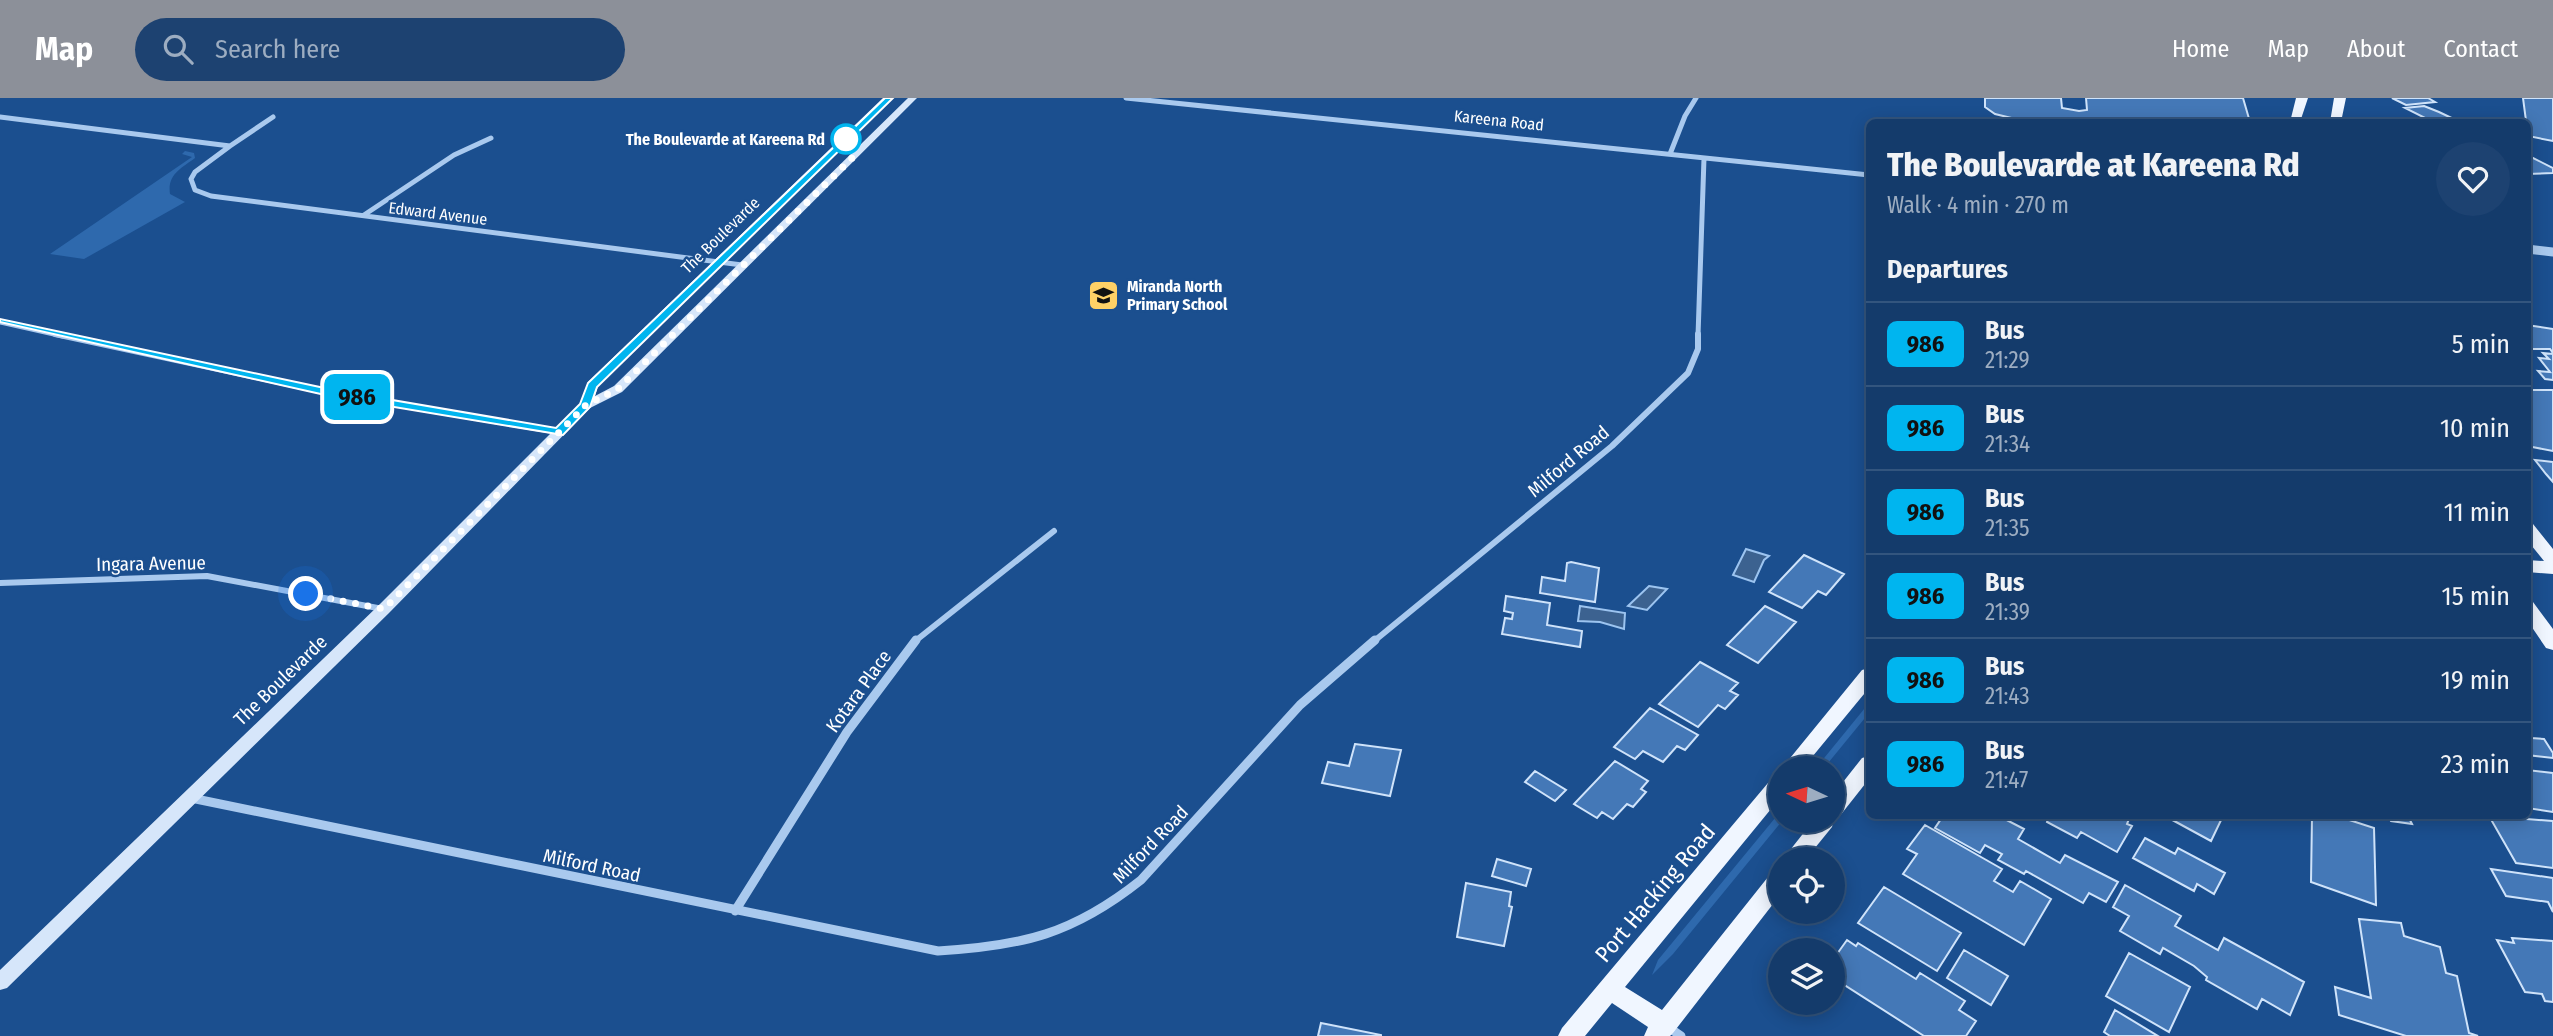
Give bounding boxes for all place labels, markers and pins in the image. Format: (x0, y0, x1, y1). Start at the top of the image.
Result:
marker: The Boulevarde at Kareena Rd (831, 124, 861, 154)
place label: The Boulevarde at Kareena Rd (626, 130, 825, 149)
place label: Miranda North Primary School (1127, 277, 1228, 314)
school or university icon: Miranda North Primary School (1087, 278, 1121, 312)

